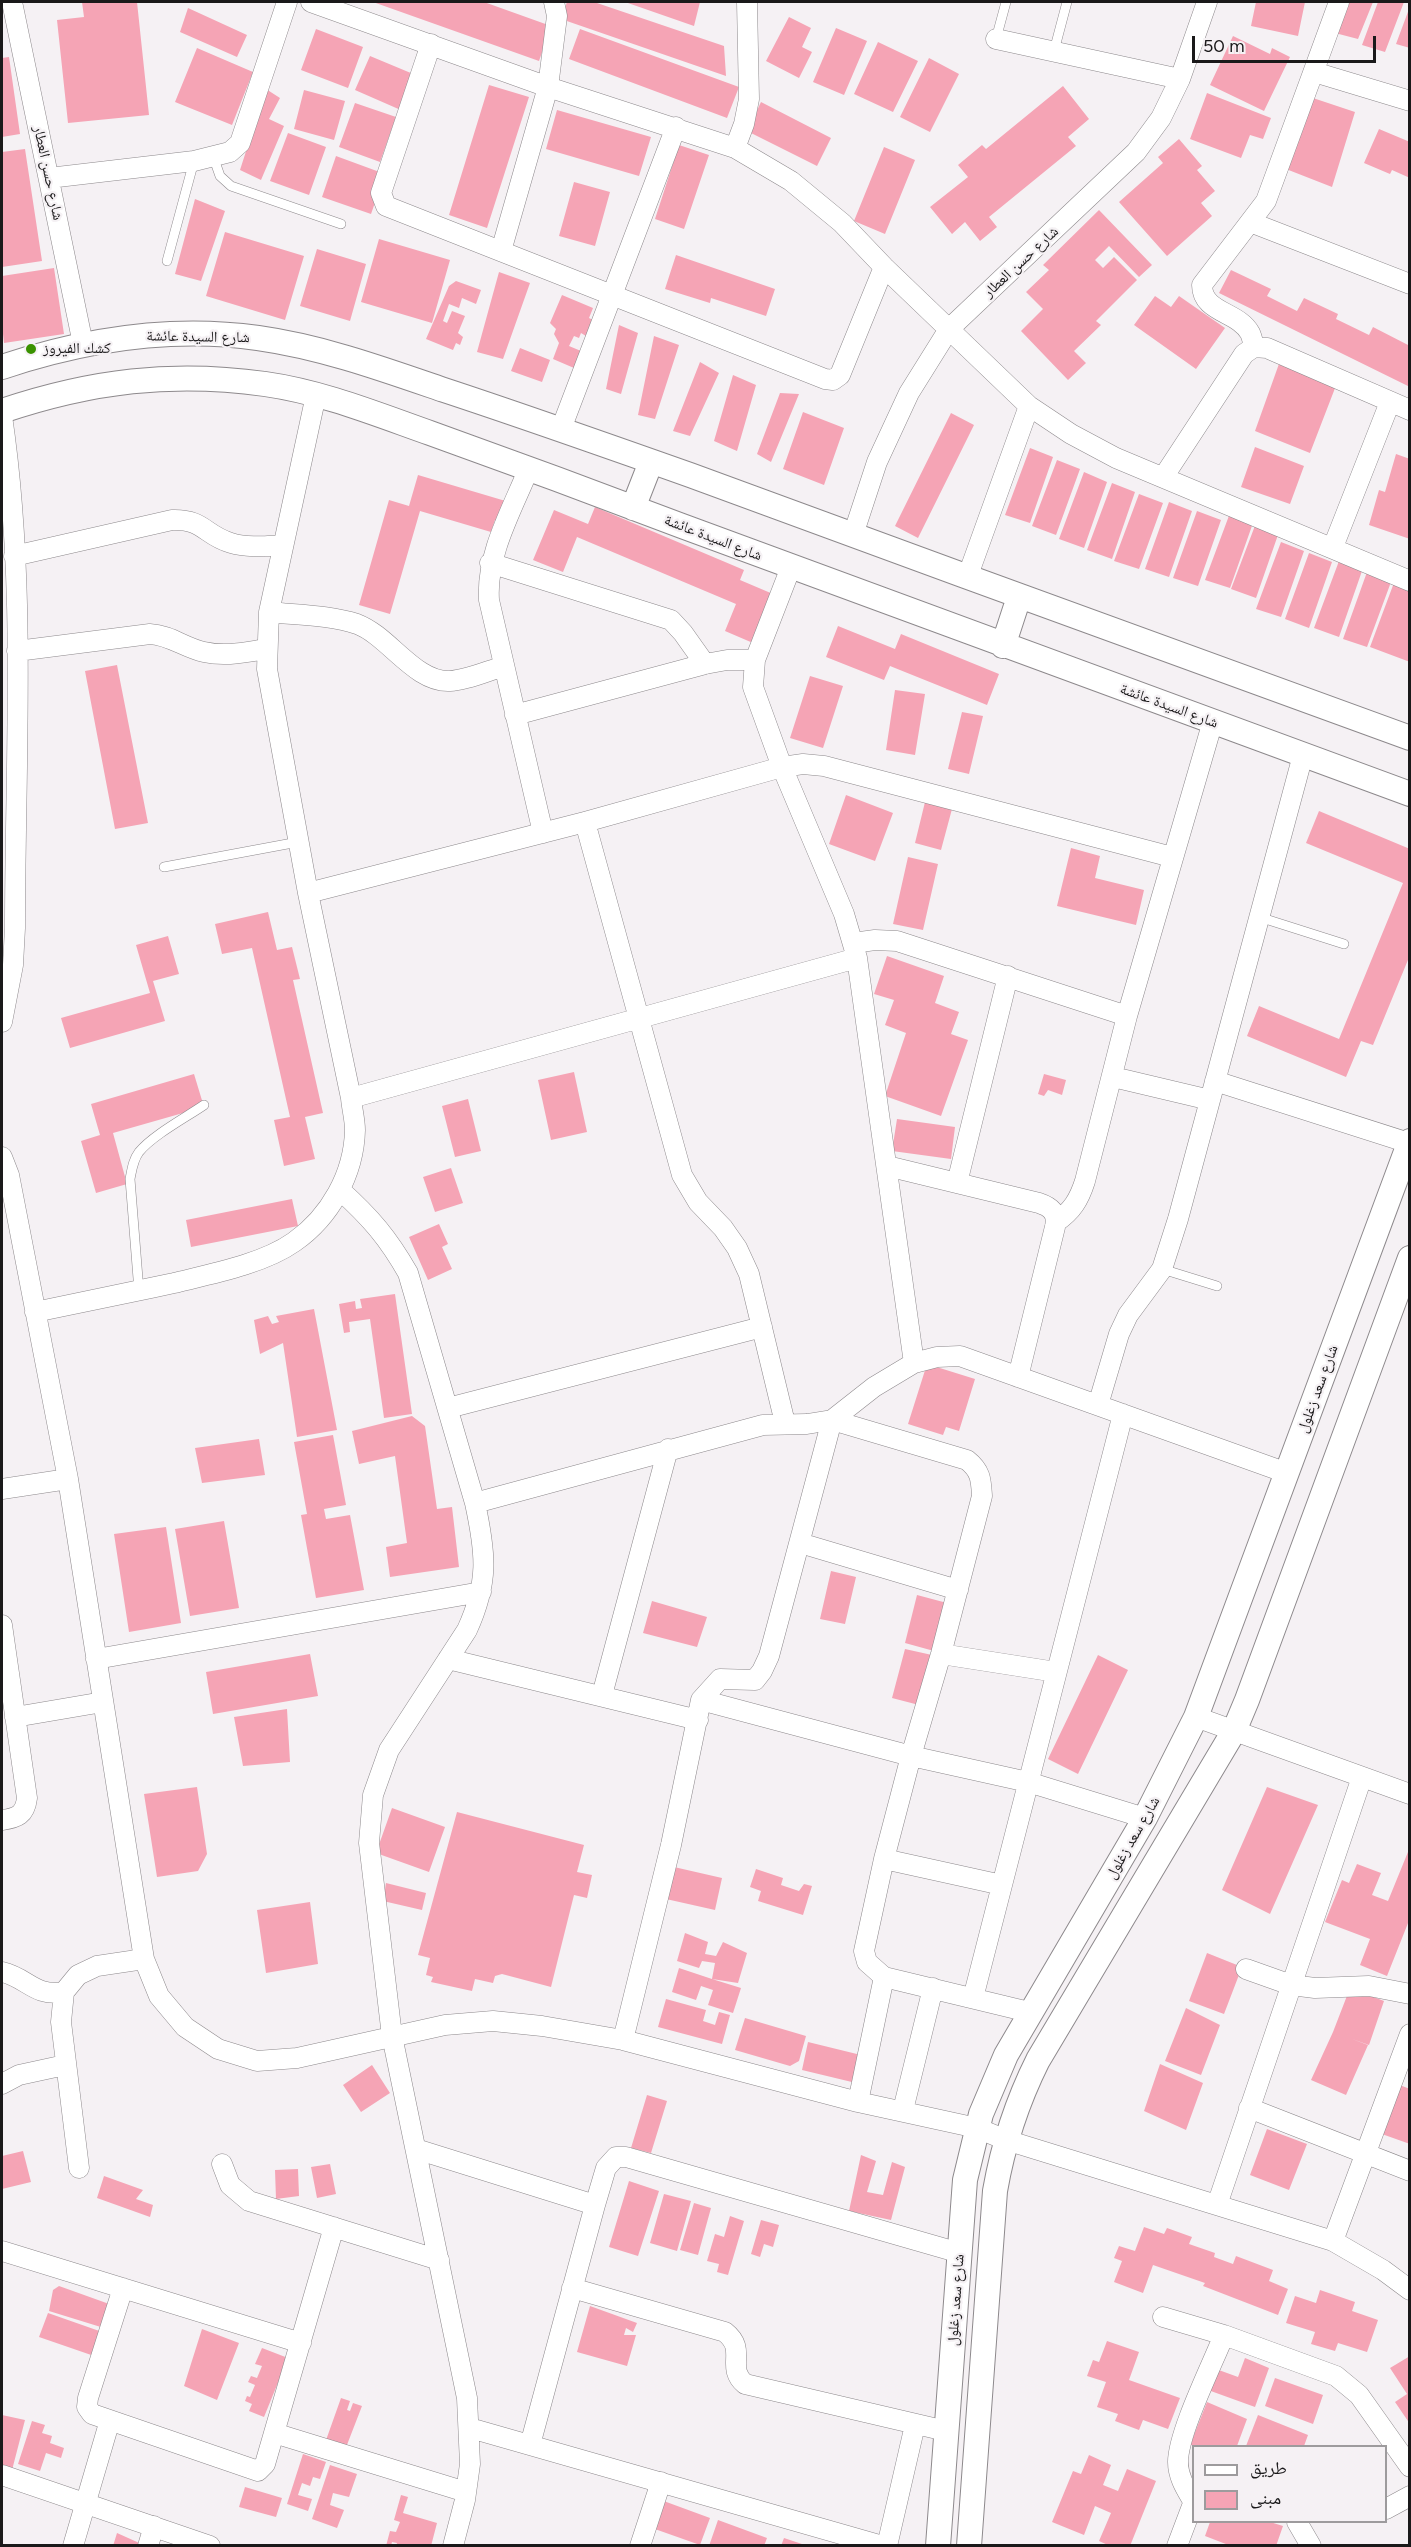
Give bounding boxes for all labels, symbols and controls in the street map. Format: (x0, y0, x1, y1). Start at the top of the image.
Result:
scale bar (1195, 24, 1380, 62)
text: 50 m (1203, 35, 1245, 57)
street label: شارع حسن العطار (29, 124, 67, 222)
street label: شارع حسن العطار (980, 223, 1062, 301)
street label: شارع السيدة عائشة (146, 327, 250, 347)
place label: كشك الفيروز (43, 340, 111, 358)
marker: كشك الفيروز (24, 342, 38, 356)
street label: شارع السيدة عائشة (661, 511, 765, 565)
street label: شارع السيدة عائشة (1117, 680, 1221, 732)
street label: شارع سعد زغلول (1294, 1343, 1342, 1435)
street label: شارع سعد زغلول (1102, 1794, 1164, 1882)
street label: شارع سعد زغلول (944, 2253, 968, 2347)
legend (1192, 2445, 1387, 2523)
text: طريق (1250, 2457, 1287, 2479)
text: مبنى (1250, 2487, 1281, 2509)

